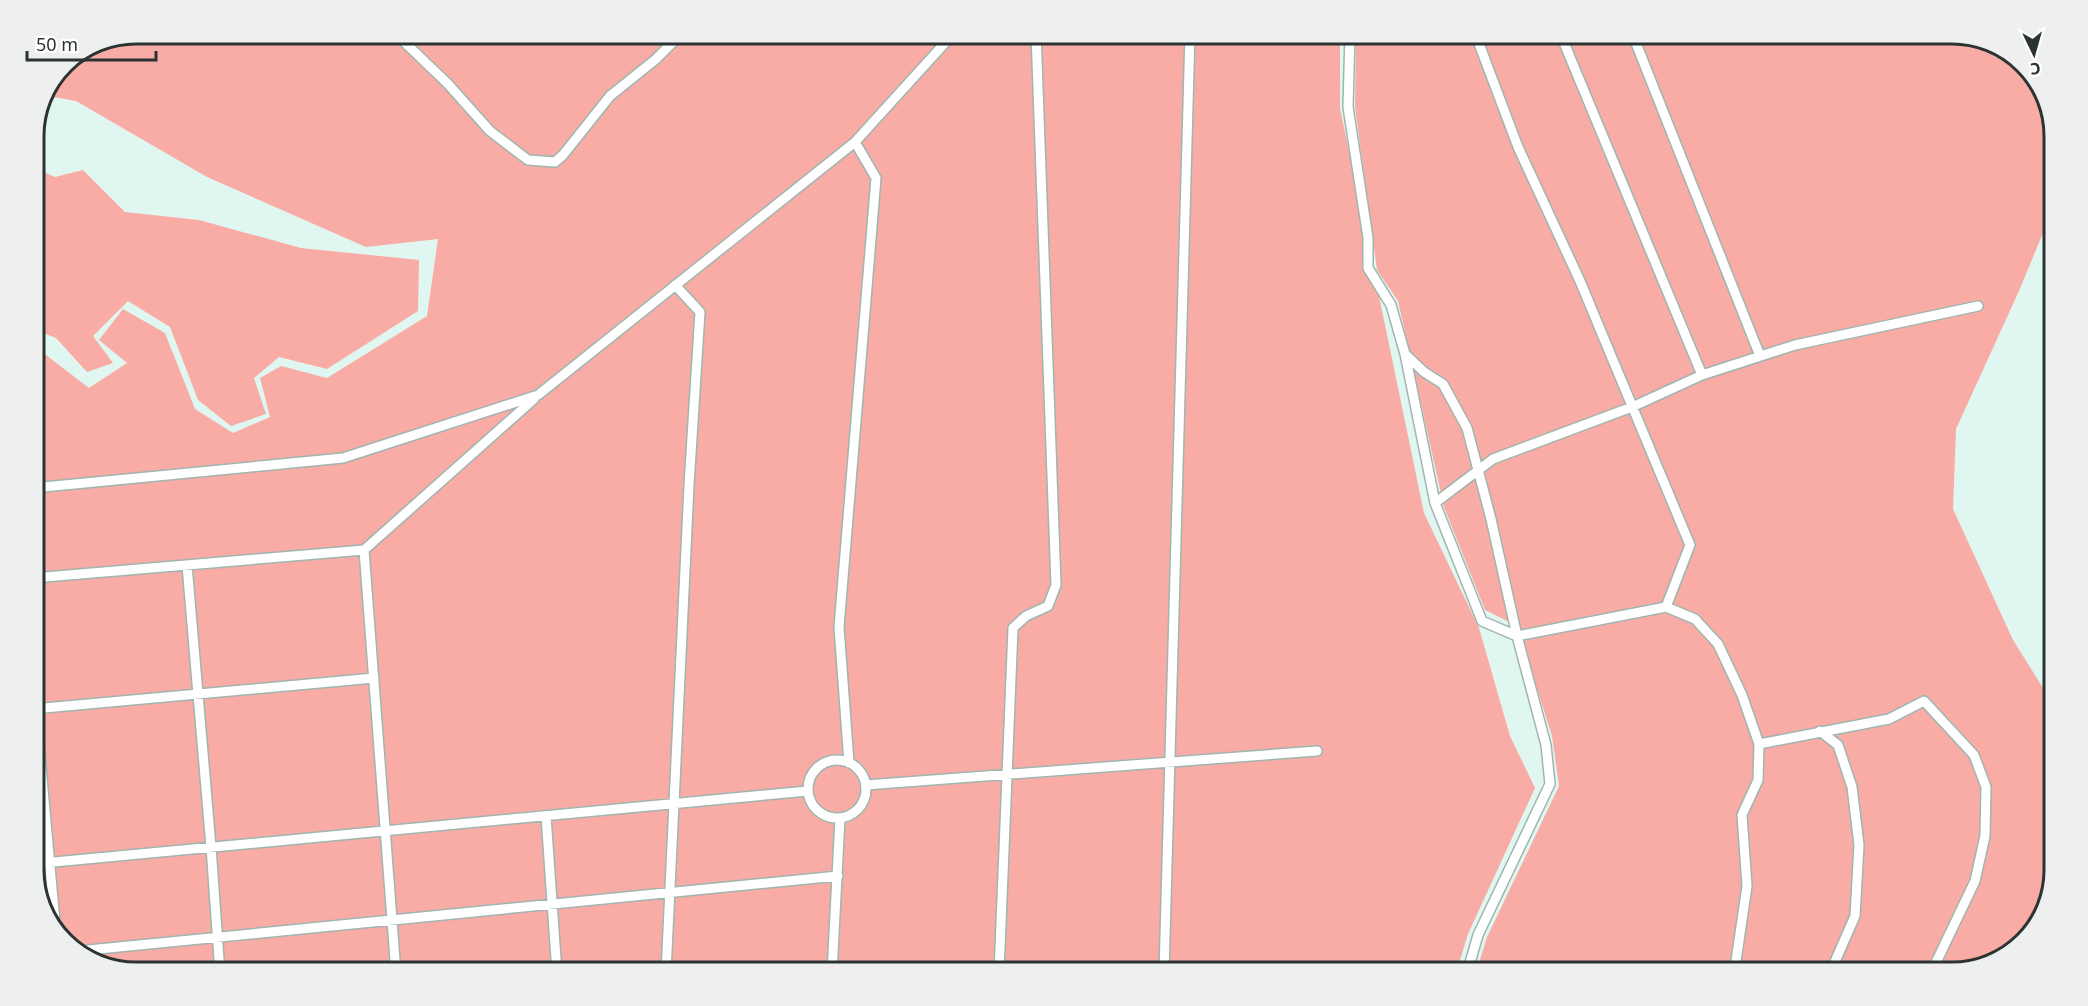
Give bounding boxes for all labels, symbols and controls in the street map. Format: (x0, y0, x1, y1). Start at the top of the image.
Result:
scale bar (27, 24, 156, 62)
north arrow (2004, 24, 2064, 84)
text: 50 m (36, 32, 78, 56)
text: С (2029, 58, 2041, 80)

